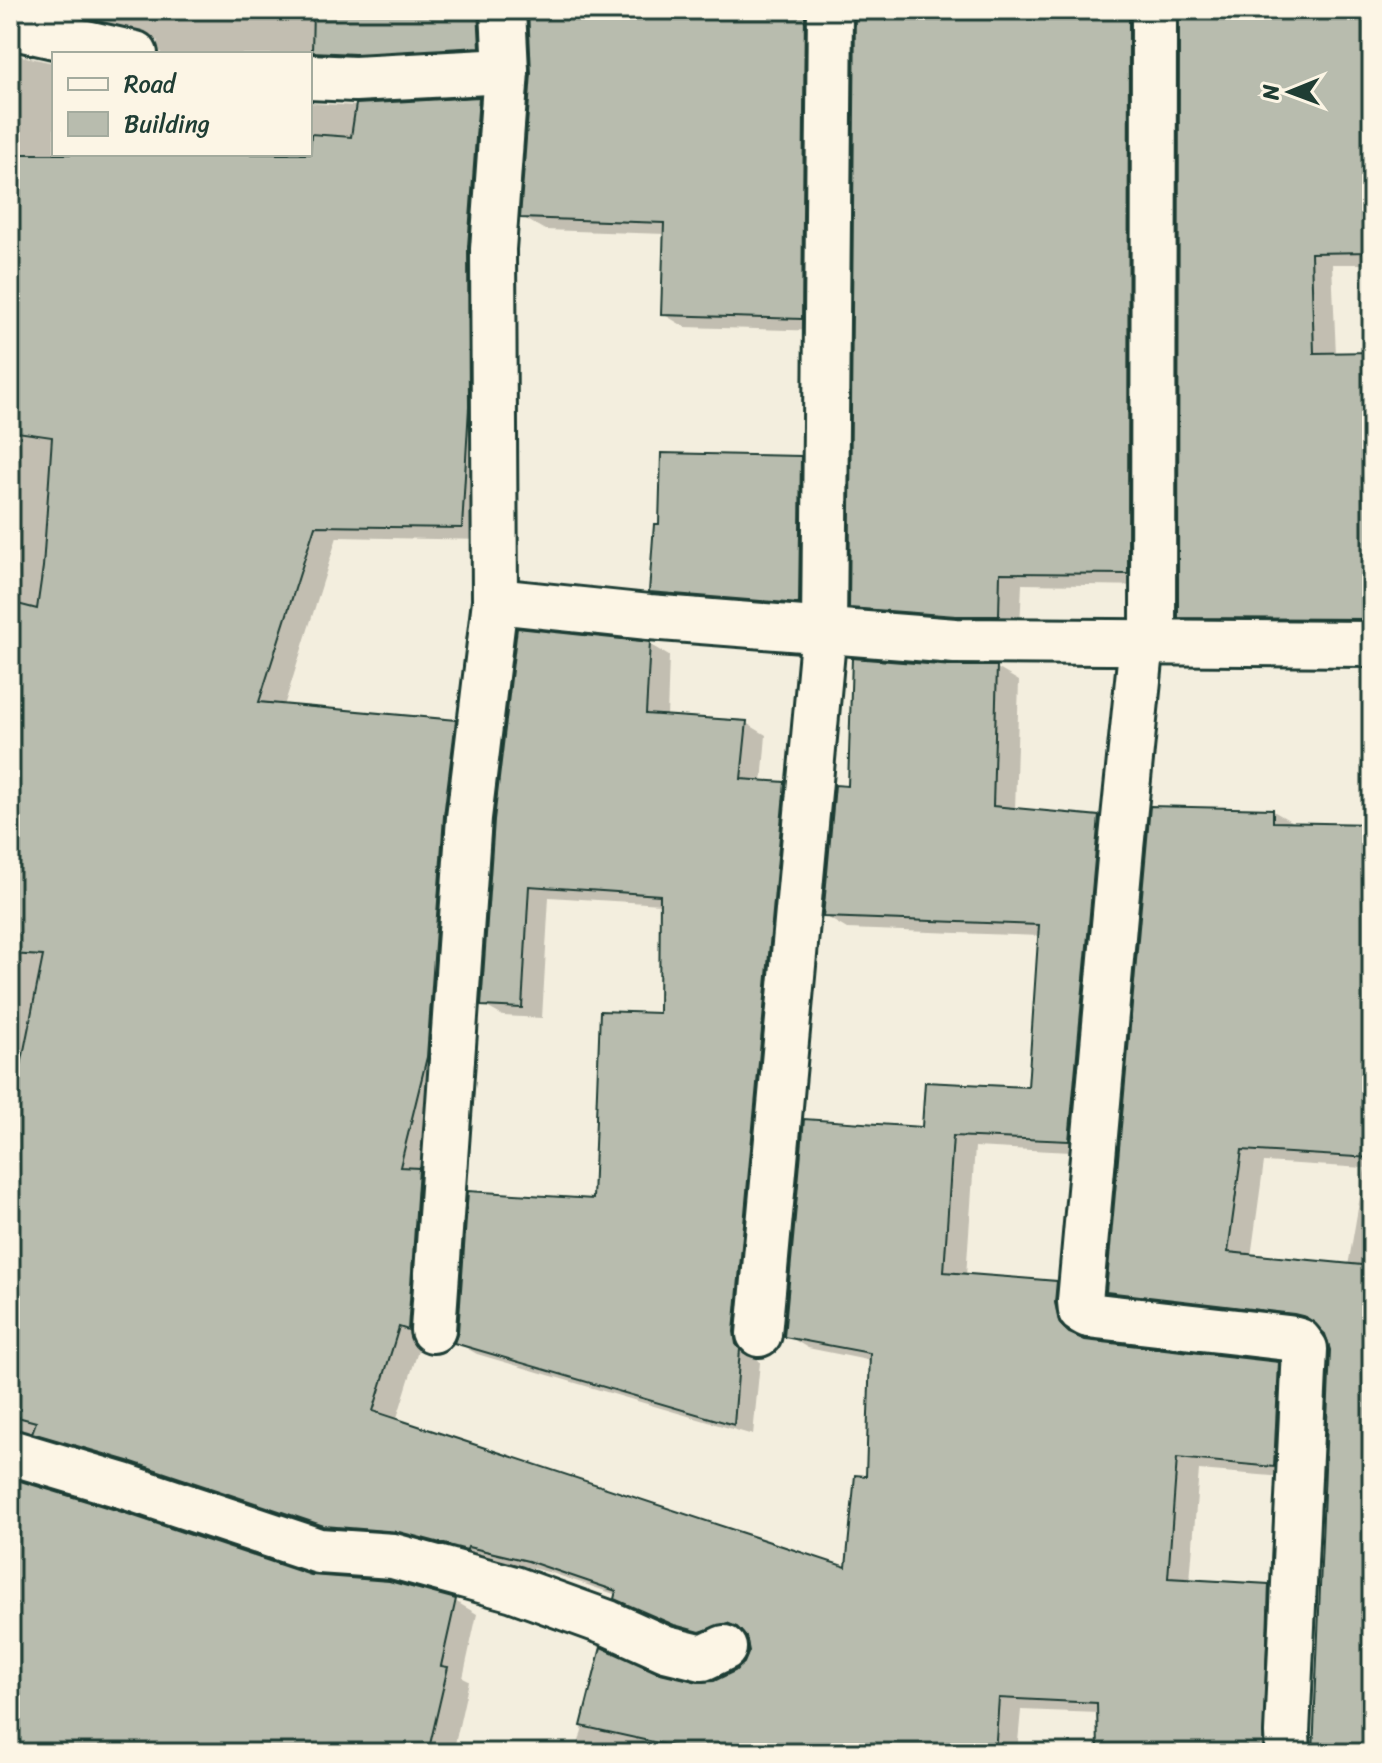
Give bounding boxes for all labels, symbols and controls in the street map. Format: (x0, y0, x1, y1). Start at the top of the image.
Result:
legend (52, 52, 312, 156)
north arrow (1250, 52, 1330, 132)
text: Road (124, 63, 178, 105)
text: N (1251, 84, 1290, 101)
text: Building (124, 103, 210, 145)

